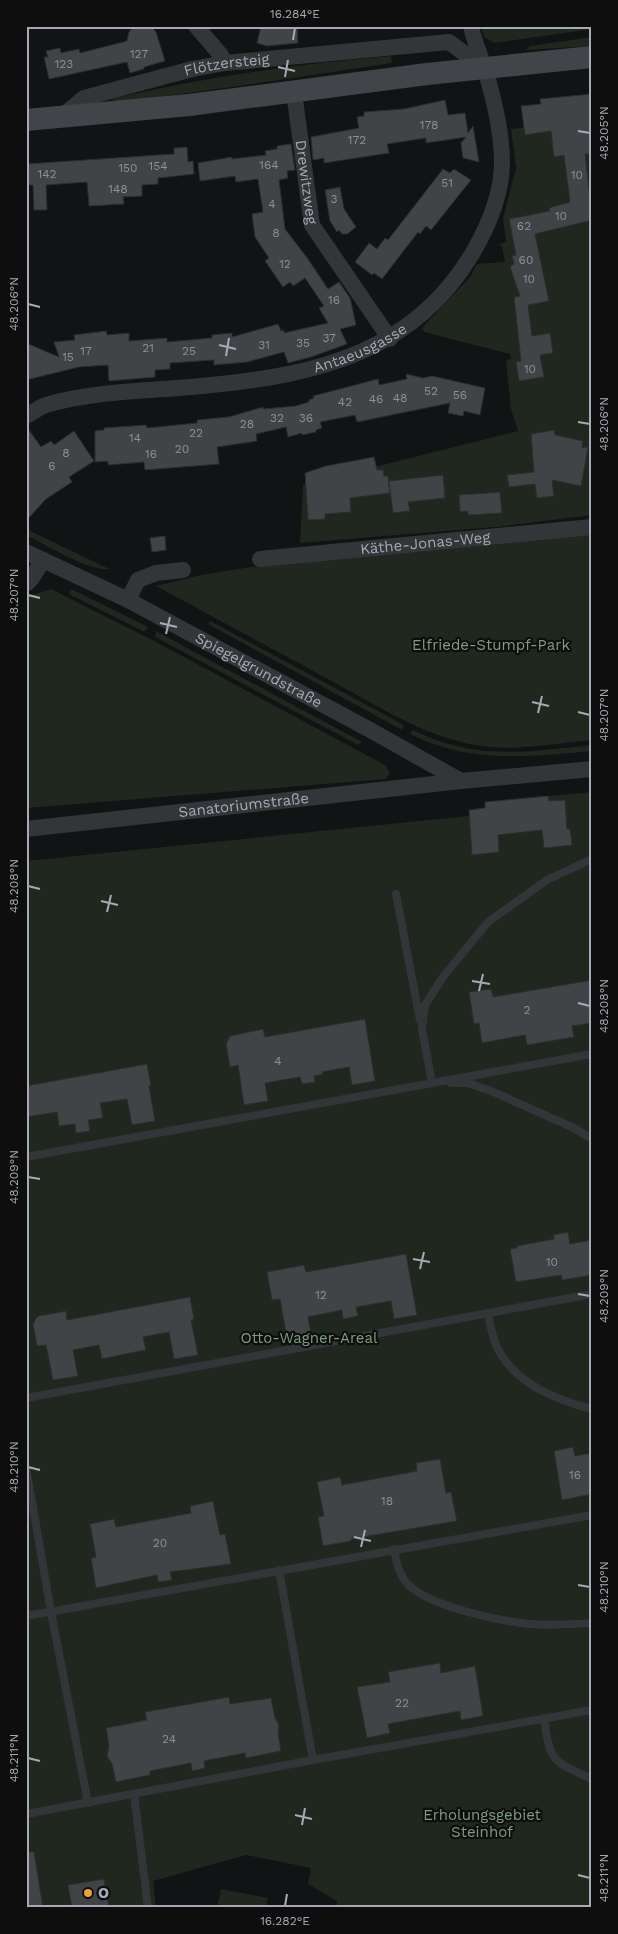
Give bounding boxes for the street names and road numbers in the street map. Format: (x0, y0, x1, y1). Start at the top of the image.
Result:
street label: Flötzersteig (182, 50, 270, 80)
street label: Drewitzweg (292, 139, 321, 225)
street label: Antaeusgasse (311, 320, 410, 377)
street label: Käthe-Jonas-Weg (359, 528, 491, 558)
street label: Spiegelgrundstraße (192, 629, 325, 712)
street label: Sanatoriumstraße (178, 789, 310, 821)

